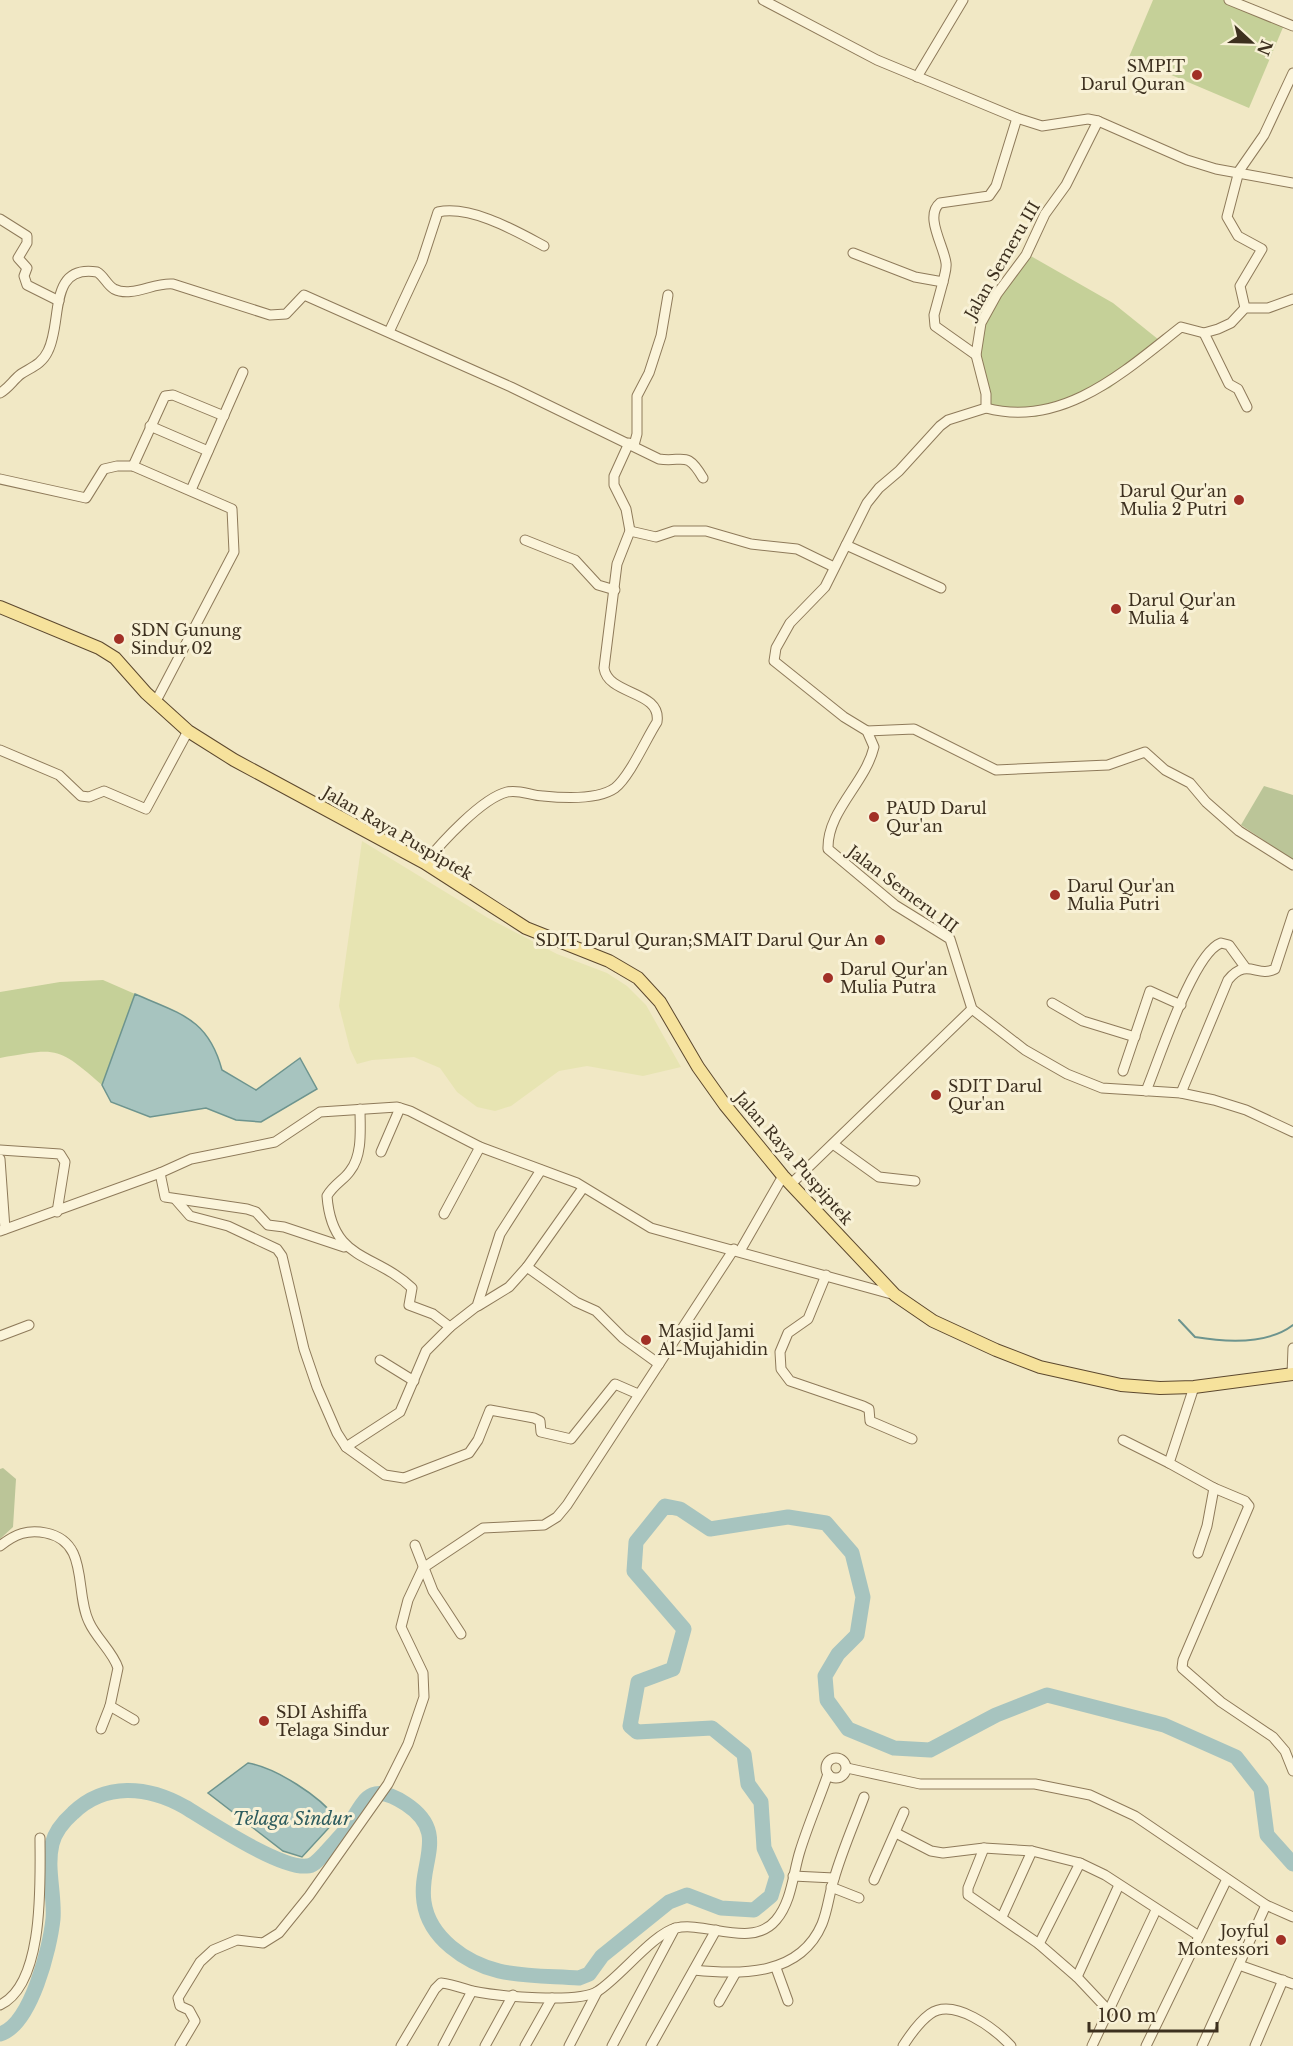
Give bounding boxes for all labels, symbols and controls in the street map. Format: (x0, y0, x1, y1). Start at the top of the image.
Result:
north arrow (1221, 12, 1281, 72)
text: N (1253, 37, 1277, 58)
place label: SMPIT Darul Quran (1081, 56, 1185, 94)
marker: SMPIT Darul Quran (1190, 68, 1204, 82)
street label: Jalan Semeru III (959, 197, 1044, 324)
place label: Darul Qur'an Mulia 2 Putri (1119, 481, 1228, 519)
marker: Darul Qur'an Mulia 2 Putri (1232, 493, 1246, 507)
place label: Darul Qur'an Mulia 4 (1128, 590, 1236, 628)
marker: Darul Qur'an Mulia 4 (1109, 602, 1123, 616)
place label: SDN Gunung Sindur 02 (131, 620, 242, 658)
marker: SDN Gunung Sindur 02 (112, 632, 126, 646)
street label: Jalan Raya Puspiptek (318, 781, 477, 884)
place label: PAUD Darul Qur'an (886, 798, 987, 836)
marker: PAUD Darul Qur'an (867, 810, 881, 824)
street label: Jalan Semeru III (842, 840, 962, 937)
place label: Darul Qur'an Mulia Putri (1067, 876, 1175, 914)
marker: Darul Qur'an Mulia Putri (1048, 888, 1062, 902)
place label: SDIT Darul Quran;SMAIT Darul Qur An (536, 930, 868, 950)
marker: SDIT Darul Quran;SMAIT Darul Qur An (873, 933, 887, 947)
place label: Darul Qur'an Mulia Putra (840, 959, 948, 997)
marker: Darul Qur'an Mulia Putra (821, 971, 835, 985)
place label: SDIT Darul Qur'an (948, 1076, 1042, 1114)
street label: Jalan Raya Puspiptek (729, 1086, 857, 1229)
marker: SDIT Darul Qur'an (929, 1088, 943, 1102)
place label: Masjid Jami Al-Mujahidin (657, 1321, 768, 1359)
marker: Masjid Jami Al-Mujahidin (639, 1333, 653, 1347)
place label: SDI Ashiffa Telaga Sindur (276, 1702, 390, 1740)
marker: SDI Ashiffa Telaga Sindur (257, 1714, 271, 1728)
water label: Telaga Sindur (233, 1808, 352, 1830)
place label: Joyful Montessori (1177, 1921, 1270, 1959)
marker: Joyful Montessori (1274, 1933, 1288, 1947)
scale bar (1089, 1995, 1216, 2033)
text: 100 m (1098, 2005, 1156, 2027)

